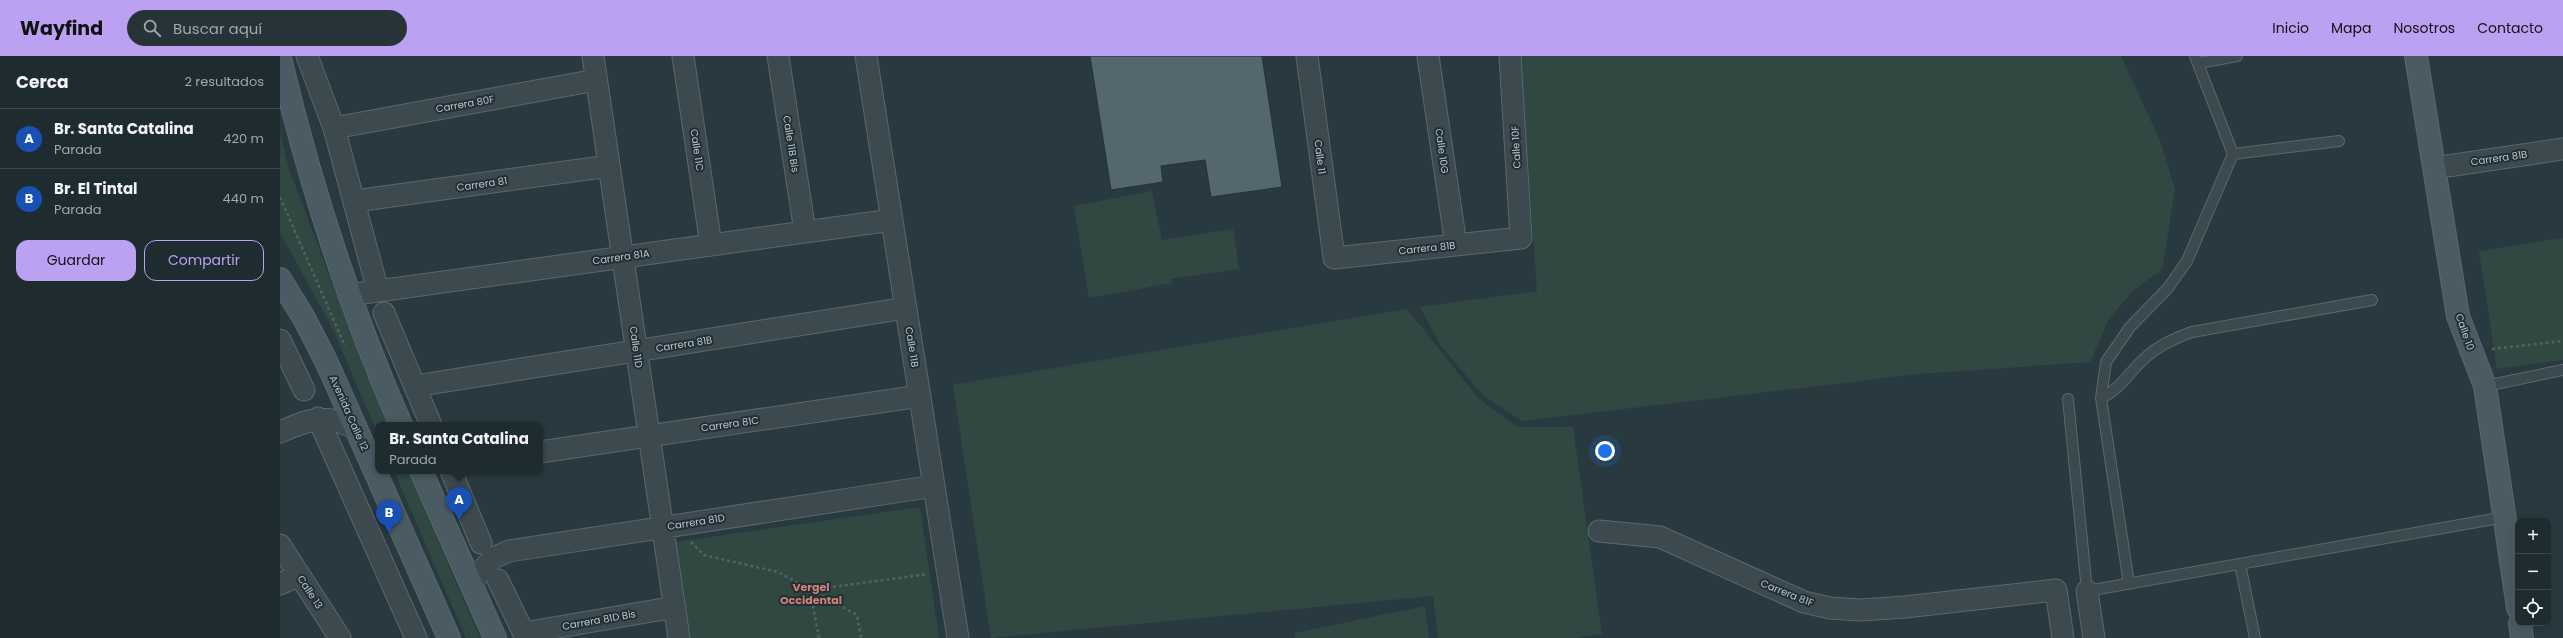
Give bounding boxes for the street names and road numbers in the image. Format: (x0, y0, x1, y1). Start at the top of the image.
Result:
street label: Carrera 80F (435, 91, 495, 117)
street label: Calle 11B Bis (779, 115, 803, 173)
street label: Calle 10F (1507, 125, 1525, 169)
street label: Calle 10G (1431, 127, 1453, 175)
street label: Calle 11C (687, 128, 707, 172)
street label: Calle 11 (1310, 139, 1330, 175)
street label: Carrera 81B (2470, 147, 2528, 169)
street label: Carrera 81 (456, 173, 508, 195)
street label: Carrera 81B (1398, 238, 1456, 258)
street label: Carrera 81A (591, 246, 651, 268)
street label: Calle 10 (2452, 312, 2478, 352)
street label: Calle 11D (626, 325, 646, 369)
street label: Calle 11B (901, 326, 923, 368)
street label: Carrera 81B (655, 332, 713, 356)
street label: Avenida Calle 12 (326, 373, 372, 453)
street label: Carrera 81C (700, 412, 760, 435)
street label: Carrera 81D (666, 510, 726, 534)
street label: Calle 13 (294, 572, 327, 612)
street label: Carrera 81F (1758, 576, 1816, 610)
street label: Carrera 81D Bis (561, 606, 637, 634)

